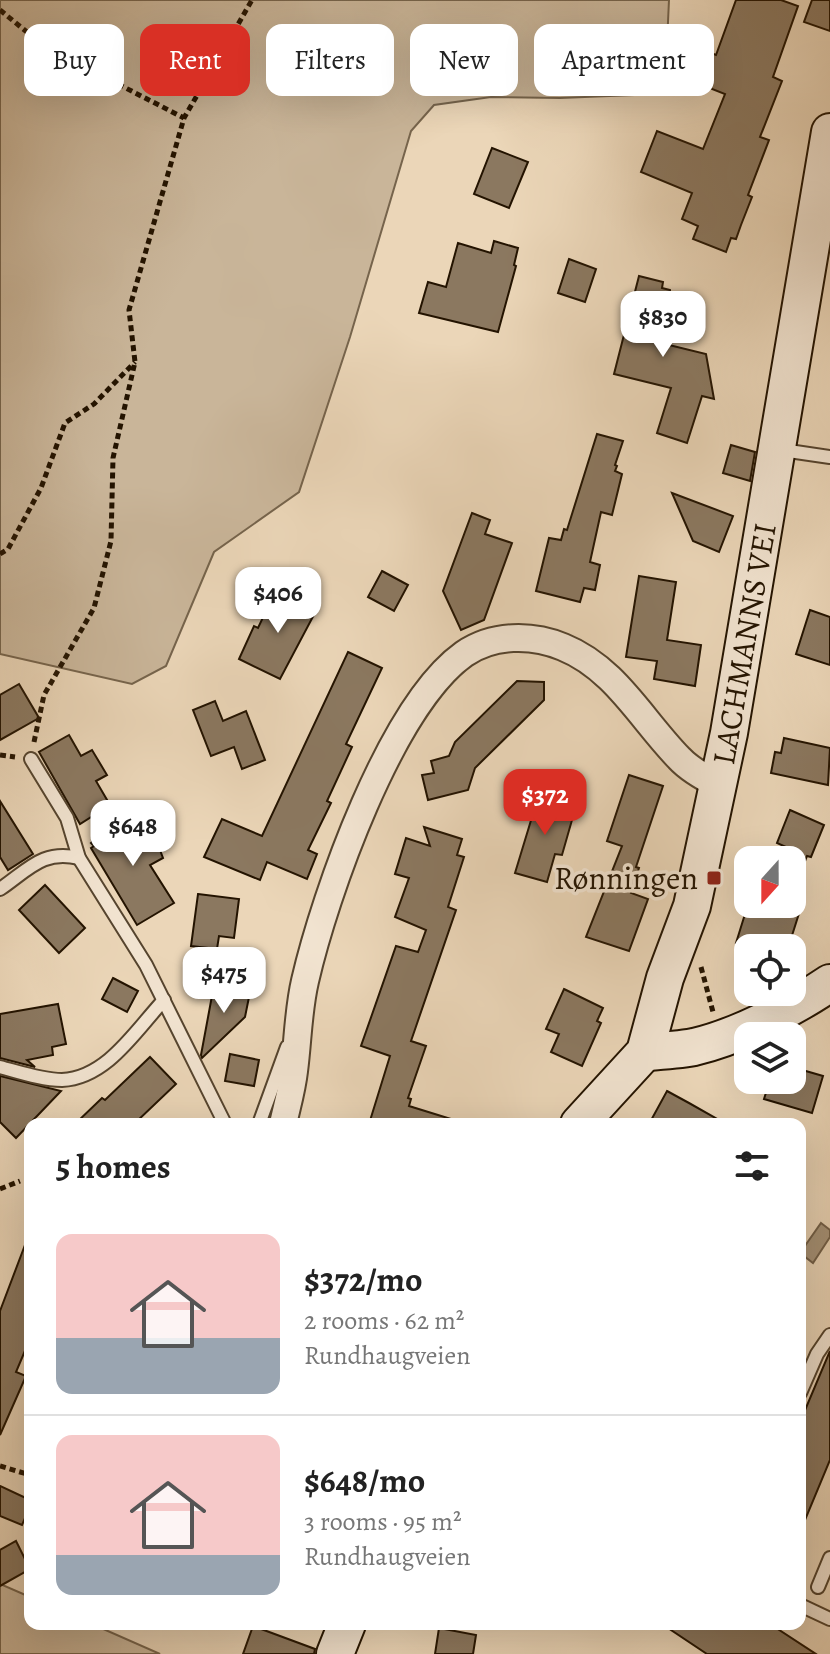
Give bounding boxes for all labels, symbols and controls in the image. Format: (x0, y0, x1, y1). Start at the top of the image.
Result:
chip: Buy (24, 24, 124, 96)
chip: Rent (140, 24, 250, 96)
chip: Filters (266, 24, 394, 96)
chip: New (410, 24, 518, 96)
chip: Apartment (534, 24, 714, 96)
pin: $830 (616, 291, 710, 359)
text: $830 (639, 299, 687, 334)
street label: LACHMANNS VEI (701, 520, 787, 768)
pin: $406 (231, 567, 325, 635)
text: $406 (253, 575, 303, 610)
pin: $372 (498, 769, 592, 837)
text: $372 (522, 777, 568, 812)
pin: $648 (86, 800, 180, 868)
text: $648 (109, 808, 157, 843)
north arrow (734, 846, 806, 918)
map controls (734, 846, 806, 1094)
place label: Rønningen (554, 856, 698, 900)
marker: Rønningen (705, 869, 723, 887)
button: locate (734, 934, 806, 1006)
pin: $475 (177, 947, 271, 1015)
text: $475 (201, 955, 247, 990)
button: layers (734, 1022, 806, 1094)
text: 5 homes (56, 1143, 171, 1190)
icon: filters (730, 1144, 774, 1188)
text: $372/mo (304, 1256, 423, 1303)
icon: home (120, 1266, 216, 1362)
text: 2 rooms · 62 m² (304, 1303, 464, 1338)
text: Rundhaugveien (304, 1338, 471, 1373)
text: $648/mo (304, 1457, 425, 1504)
icon: home (120, 1467, 216, 1563)
text: 3 rooms · 95 m² (304, 1504, 461, 1539)
text: Rundhaugveien (304, 1539, 471, 1574)

